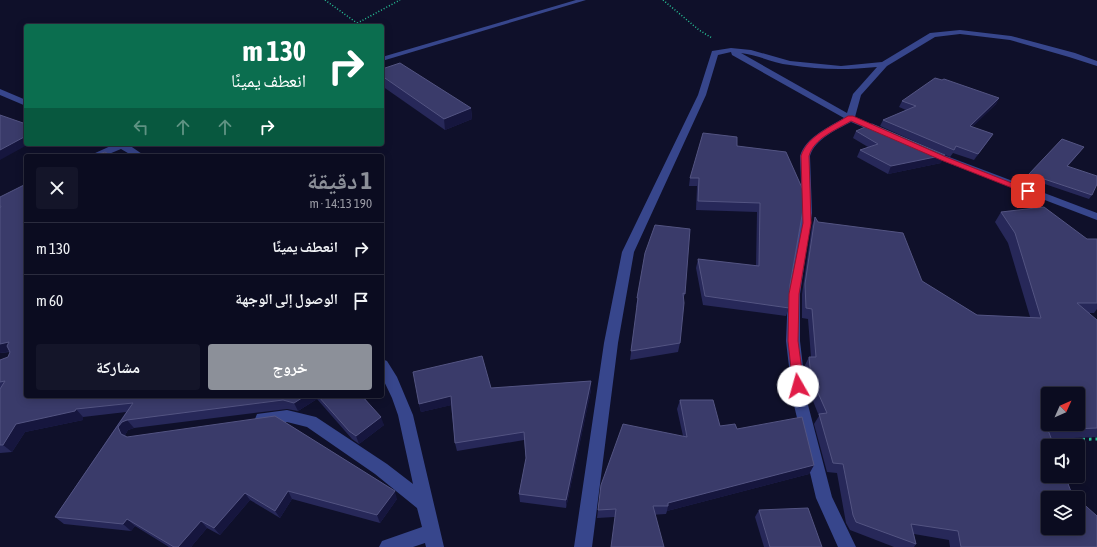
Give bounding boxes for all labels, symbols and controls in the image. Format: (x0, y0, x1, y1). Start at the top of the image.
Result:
text: 130 m (243, 35, 306, 67)
icon: right (320, 40, 372, 92)
text: انعطف يمينًا (231, 70, 306, 91)
icon: left (130, 116, 152, 138)
icon: ahead (172, 116, 194, 138)
icon: ahead (214, 116, 236, 138)
icon: right (256, 116, 278, 138)
button: close (36, 167, 78, 209)
text: 1 دقيقة (307, 167, 372, 194)
pin (1011, 174, 1045, 208)
icon: arrive (1017, 180, 1039, 202)
text: 190 m · 14:13 (309, 196, 372, 211)
text: انعطف يمينًا (272, 238, 338, 255)
icon: right (350, 238, 372, 260)
text: 130 m (36, 240, 70, 257)
text: الوصول إلى الوجهة (235, 290, 338, 307)
icon: arrive (350, 290, 372, 312)
text: 60 m (36, 292, 63, 309)
button: مشاركة (36, 344, 200, 390)
button: خروج (208, 344, 372, 390)
position arrow (777, 365, 819, 407)
north arrow (1041, 387, 1085, 431)
map controls (1041, 387, 1085, 535)
button: sound (1041, 439, 1085, 483)
button: layers (1041, 491, 1085, 535)

